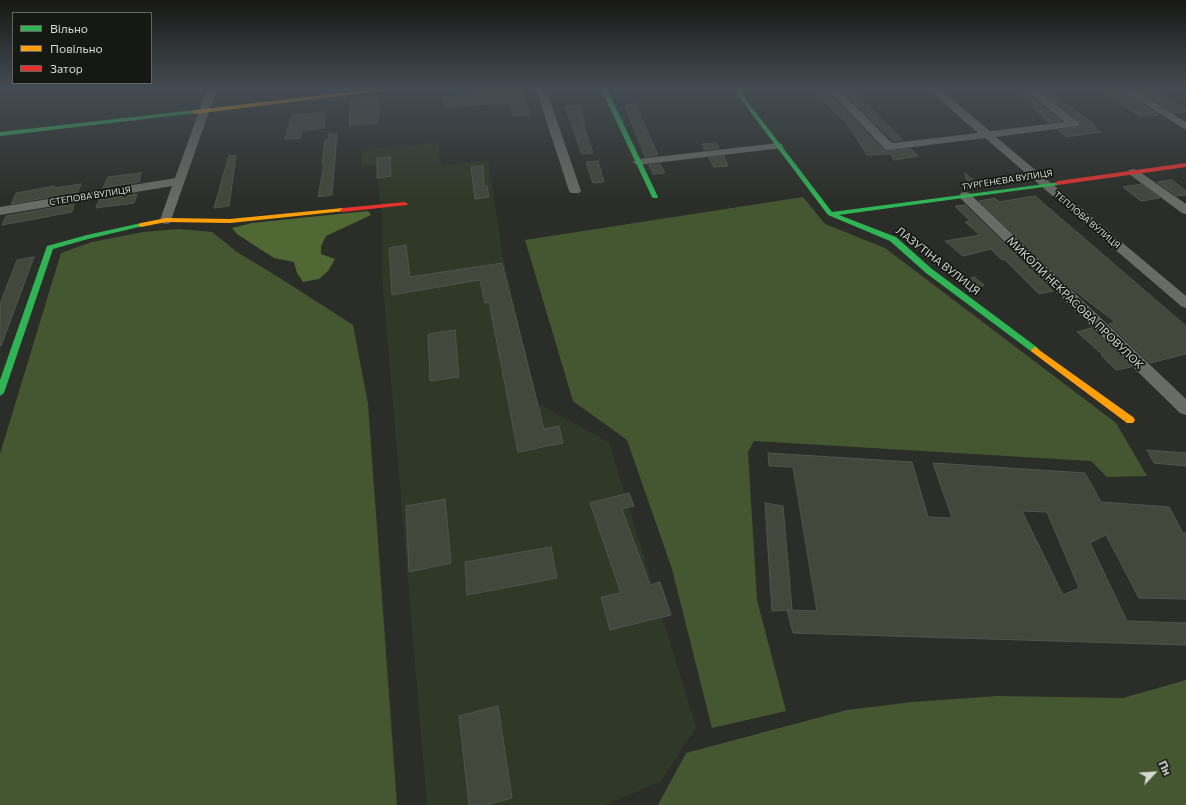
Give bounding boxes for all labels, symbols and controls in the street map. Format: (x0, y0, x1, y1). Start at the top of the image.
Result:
legend (12, 12, 152, 84)
text: Вільно (50, 21, 88, 35)
text: Повільно (50, 41, 103, 55)
text: Затор (50, 61, 83, 75)
street label: ТУРГЕНЄВА ВУЛИЦЯ (961, 167, 1053, 193)
street label: СТЕПОВА ВУЛИЦЯ (48, 184, 132, 208)
street label: ТЕПЛОВА ВУЛИЦЯ (1052, 189, 1122, 251)
street label: ЛАЗУТІНА ВУЛИЦЯ (893, 224, 983, 298)
street label: МИКОЛИ НЕКРАСОВА ПРОВУЛОК (1004, 234, 1146, 372)
north arrow (1134, 753, 1174, 793)
text: Пн (1156, 758, 1174, 777)

